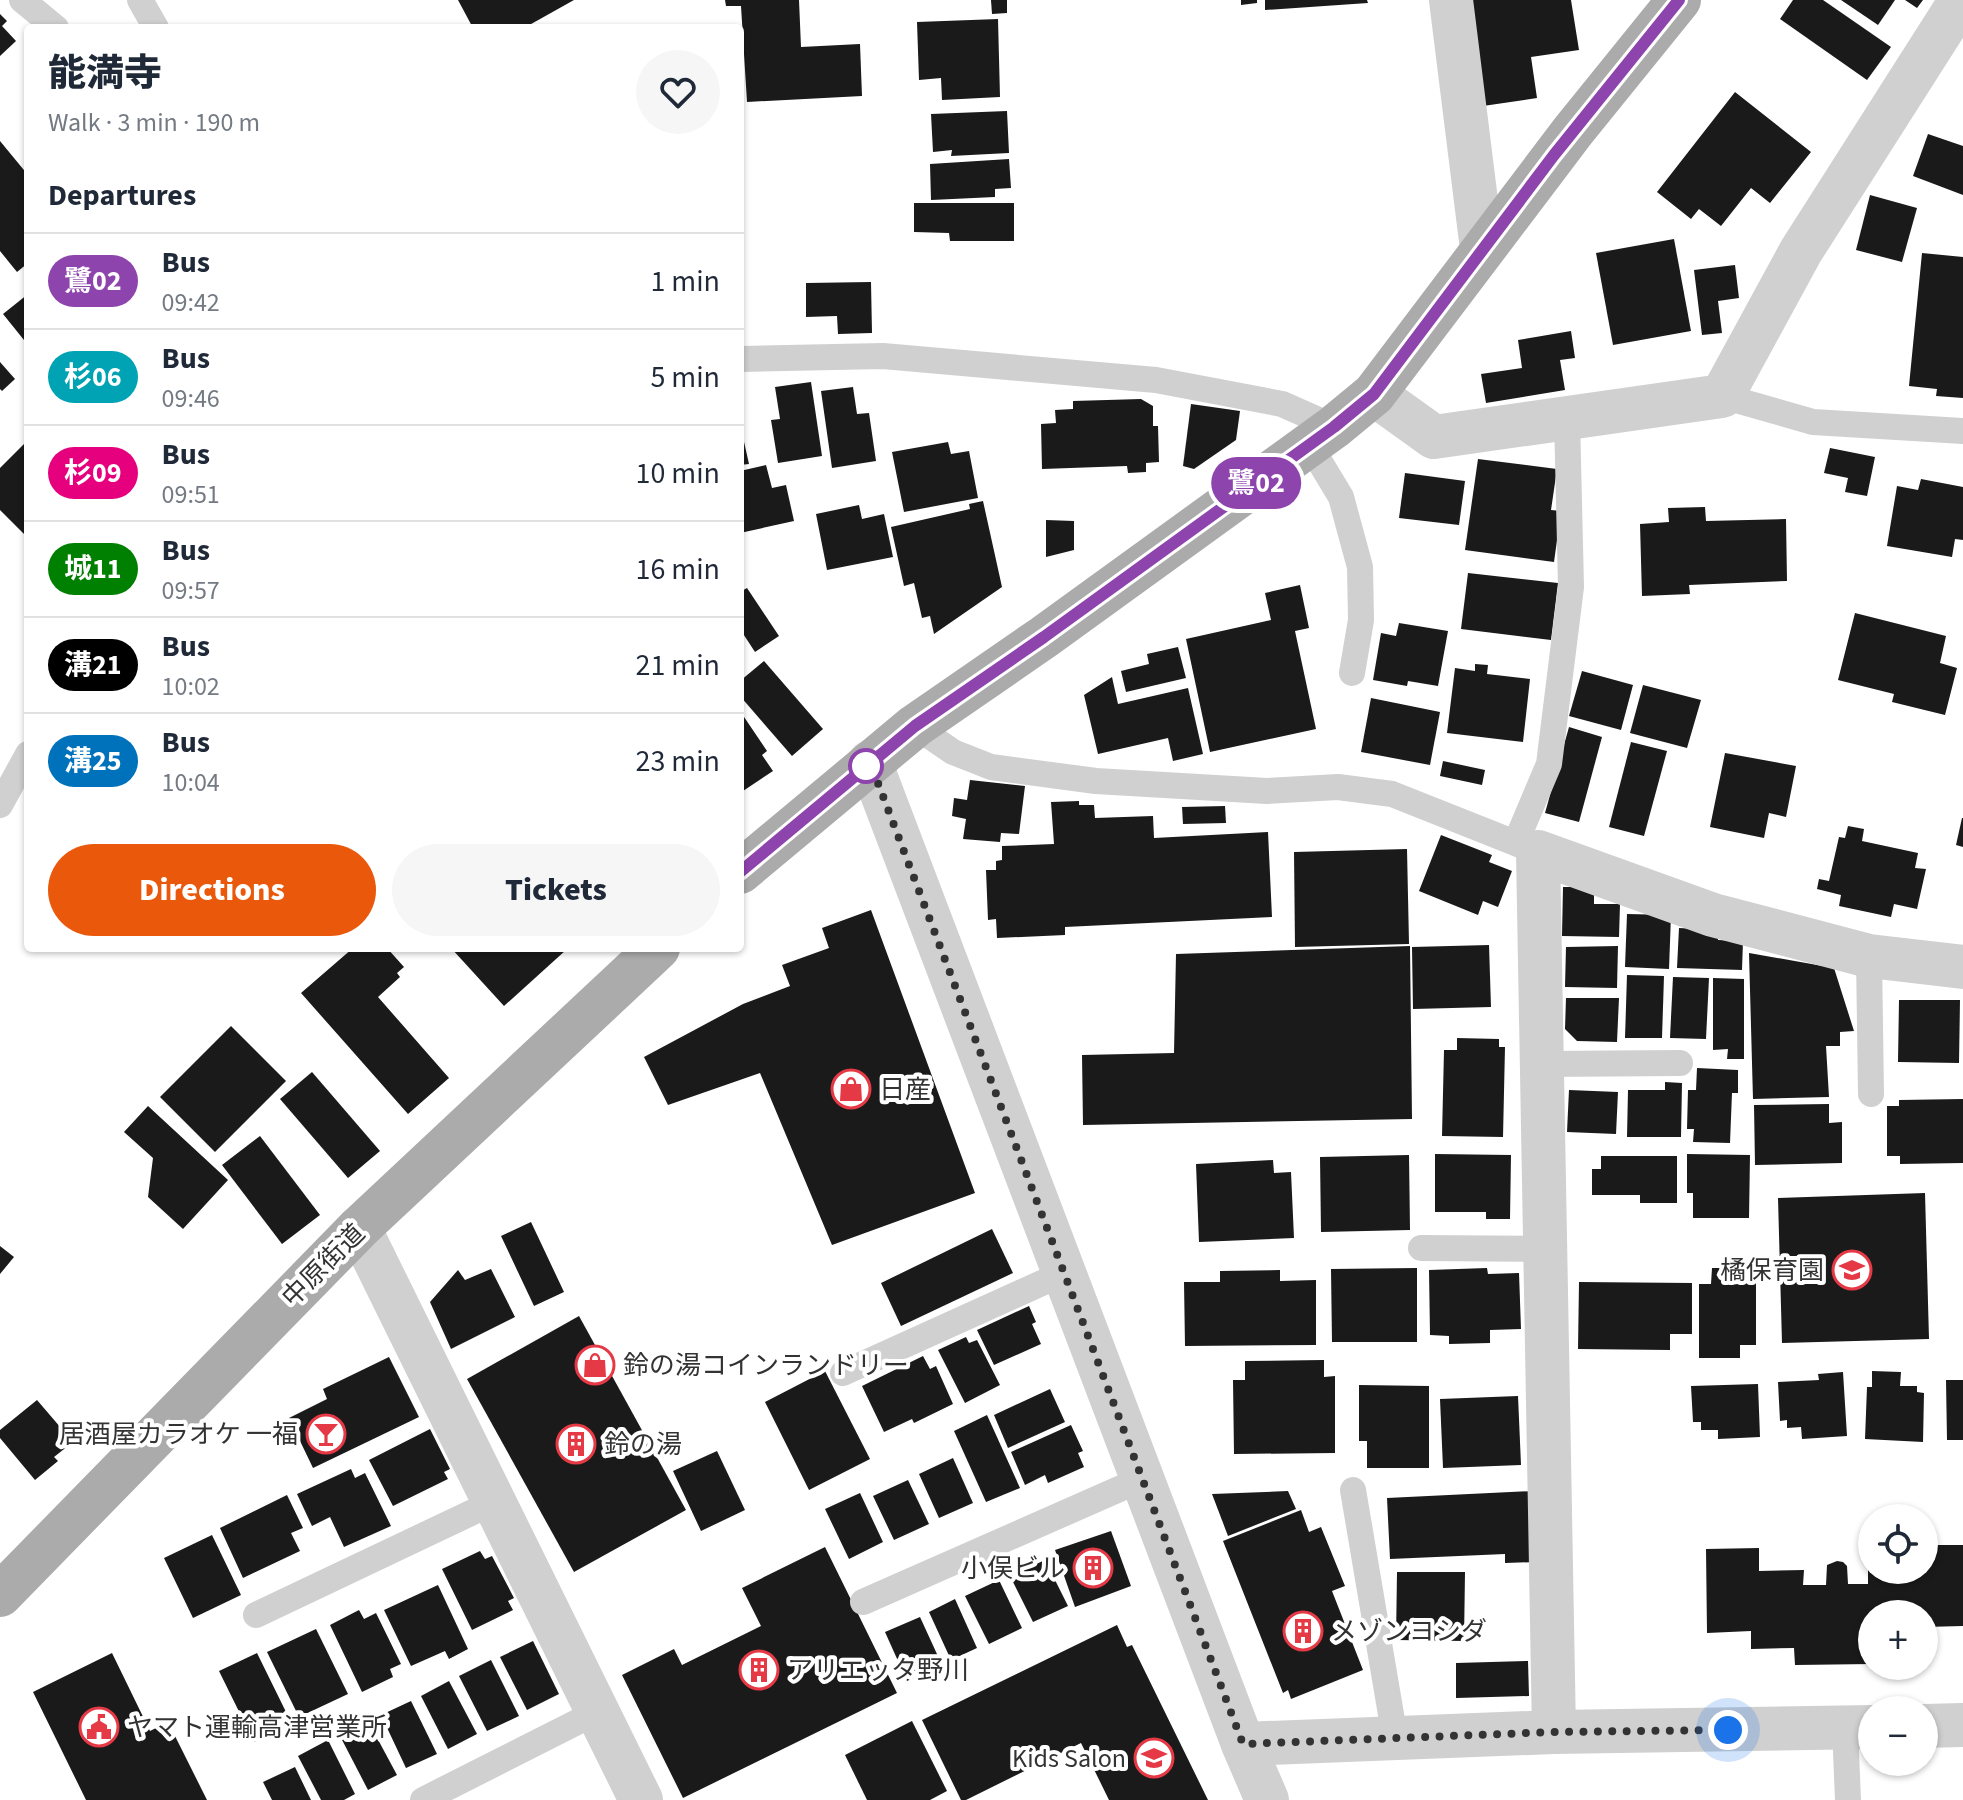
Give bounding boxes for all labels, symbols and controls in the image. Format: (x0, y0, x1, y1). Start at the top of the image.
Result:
text: 能満寺 (48, 47, 162, 101)
button: heart (636, 50, 720, 134)
text: Walk · 3 min · 190 m (48, 104, 260, 141)
text: Departures (48, 174, 196, 217)
text: Bus (162, 241, 210, 284)
text: 1 min (650, 260, 720, 303)
text: 鷺02 (64, 261, 122, 301)
text: 09:42 (162, 284, 220, 321)
text: Bus (162, 337, 210, 380)
text: 5 min (650, 356, 720, 399)
text: 杉06 (64, 357, 122, 397)
text: 09:46 (162, 380, 220, 417)
text: Bus (162, 433, 210, 476)
text: 10 min (636, 452, 720, 495)
text: 杉09 (64, 453, 122, 493)
line badge: 鷺02 (1210, 457, 1302, 509)
text: 鷺02 (1227, 463, 1285, 503)
text: 09:51 (162, 476, 220, 513)
text: Bus (162, 529, 210, 572)
text: 16 min (636, 548, 720, 591)
text: 城11 (64, 549, 122, 589)
text: 09:57 (162, 572, 220, 609)
text: Bus (162, 625, 210, 668)
text: 21 min (636, 644, 720, 687)
text: 溝21 (64, 645, 122, 685)
text: 10:02 (162, 668, 220, 705)
text: Bus (162, 721, 210, 764)
text: 23 min (636, 740, 720, 783)
text: 溝25 (64, 741, 122, 781)
unlabelled marker (849, 749, 883, 783)
text: 10:04 (162, 764, 220, 801)
button: Directions (48, 844, 376, 936)
button: Tickets (392, 844, 720, 936)
shop icon: 日産 (830, 1068, 872, 1110)
place label: 日産 (879, 1071, 931, 1108)
street label: 中原街道 (273, 1215, 373, 1315)
school or university icon: 橘保育園 (1831, 1249, 1873, 1291)
place label: 橘保育園 (1720, 1252, 1824, 1289)
shop icon: 鈴の湯コインランドリー (574, 1344, 616, 1386)
place label: 鈴の湯コインランドリー (623, 1347, 909, 1384)
bar icon: 居酒屋カラオケ 一福 (305, 1413, 347, 1455)
place label: 居酒屋カラオケ 一福 (59, 1416, 298, 1453)
building icon: 鈴の湯 (555, 1423, 597, 1465)
place label: 鈴の湯 (604, 1426, 682, 1463)
map controls (1858, 1504, 1938, 1776)
button: locate (1858, 1504, 1938, 1584)
building icon: 小俣ビル (1072, 1547, 1114, 1589)
place label: 小俣ビル (961, 1550, 1065, 1587)
button: + (1858, 1600, 1938, 1680)
building icon: メゾンヨシダ (1282, 1610, 1324, 1652)
place label: メゾンヨシダ (1331, 1613, 1487, 1650)
building icon: アリエッタ野川 (738, 1649, 780, 1691)
place label: アリエッタ野川 (787, 1652, 969, 1689)
button: − (1858, 1696, 1938, 1776)
public building icon: ヤマト運輸高津営業所 (78, 1706, 120, 1748)
place label: ヤマト運輸高津営業所 (127, 1709, 387, 1746)
your location (1708, 1710, 1748, 1750)
school or university icon: Kids Salon (1133, 1737, 1175, 1779)
place label: Kids Salon (1012, 1740, 1126, 1777)

